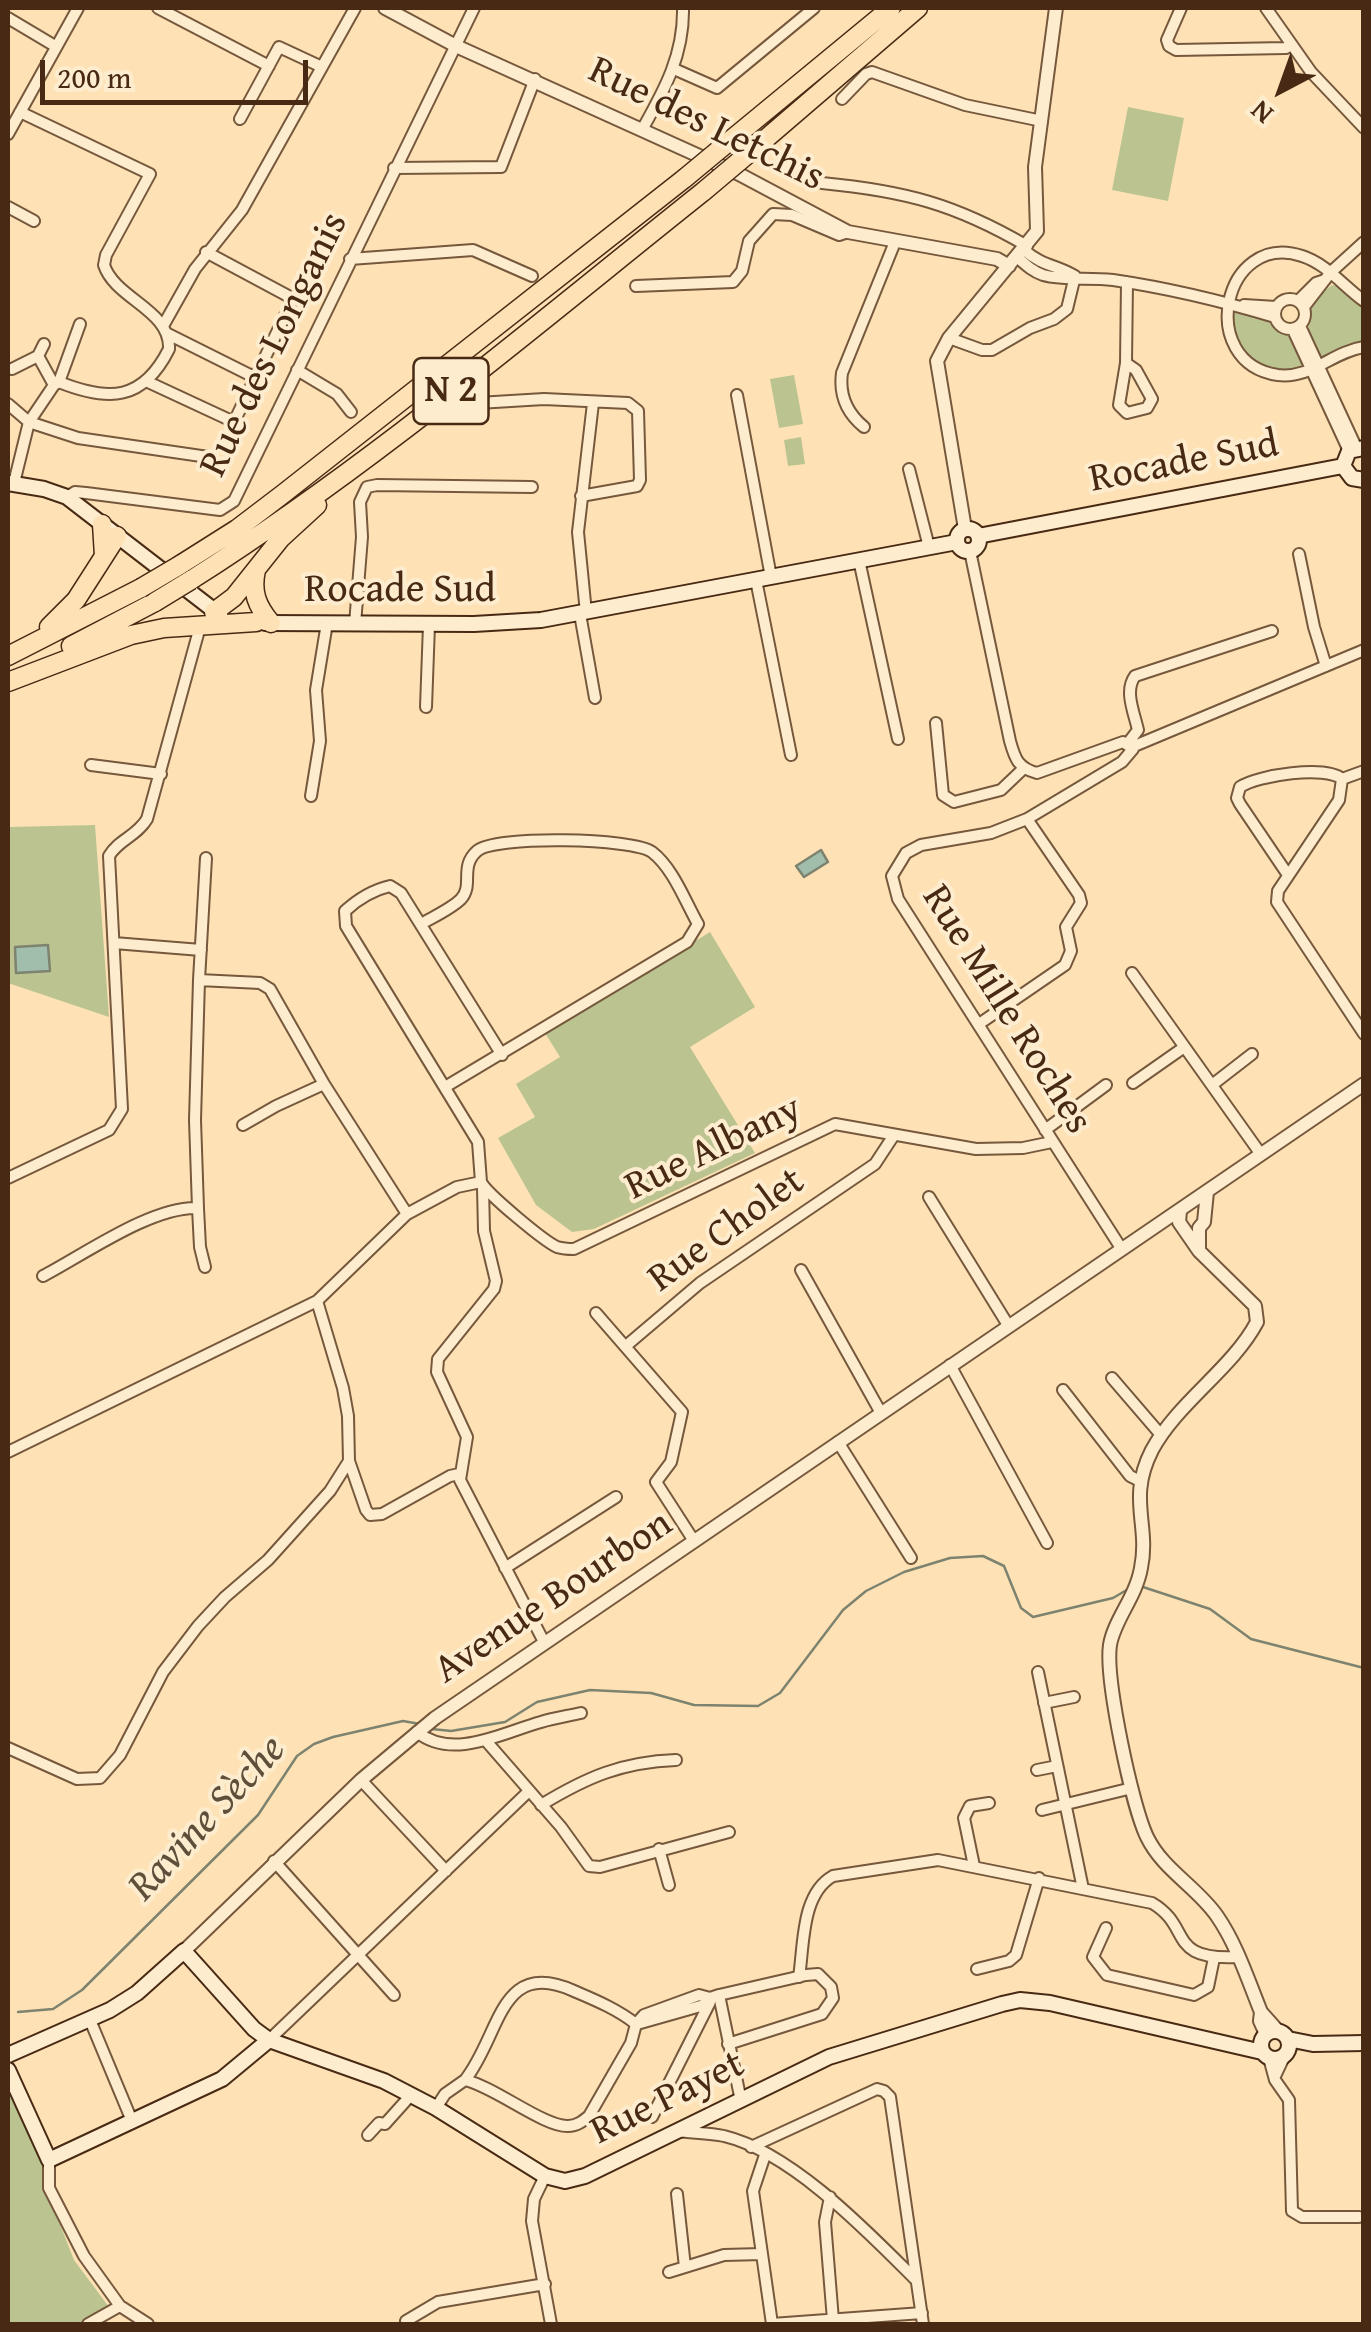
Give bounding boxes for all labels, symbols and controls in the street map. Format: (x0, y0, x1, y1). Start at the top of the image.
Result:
scale bar (45, 40, 312, 102)
north arrow (1231, 40, 1331, 140)
street label: Rue des Letchis (580, 47, 832, 203)
text: 200 m (57, 55, 131, 99)
text: N (1240, 91, 1282, 135)
street label: Rue des Longanis (190, 205, 360, 485)
road number: N 2 (414, 358, 488, 424)
street label: Rocade Sud (1085, 421, 1283, 505)
street label: Rocade Sud (304, 567, 496, 615)
street label: Rue Mille Roches (910, 877, 1102, 1143)
street label: Rue Albany (618, 1086, 810, 1212)
street label: Rue Cholet (640, 1158, 814, 1304)
street label: Avenue Bourbon (426, 1501, 682, 1695)
water label: Ravine Sèche (119, 1726, 297, 1912)
street label: Rue Payet (583, 2041, 753, 2157)

